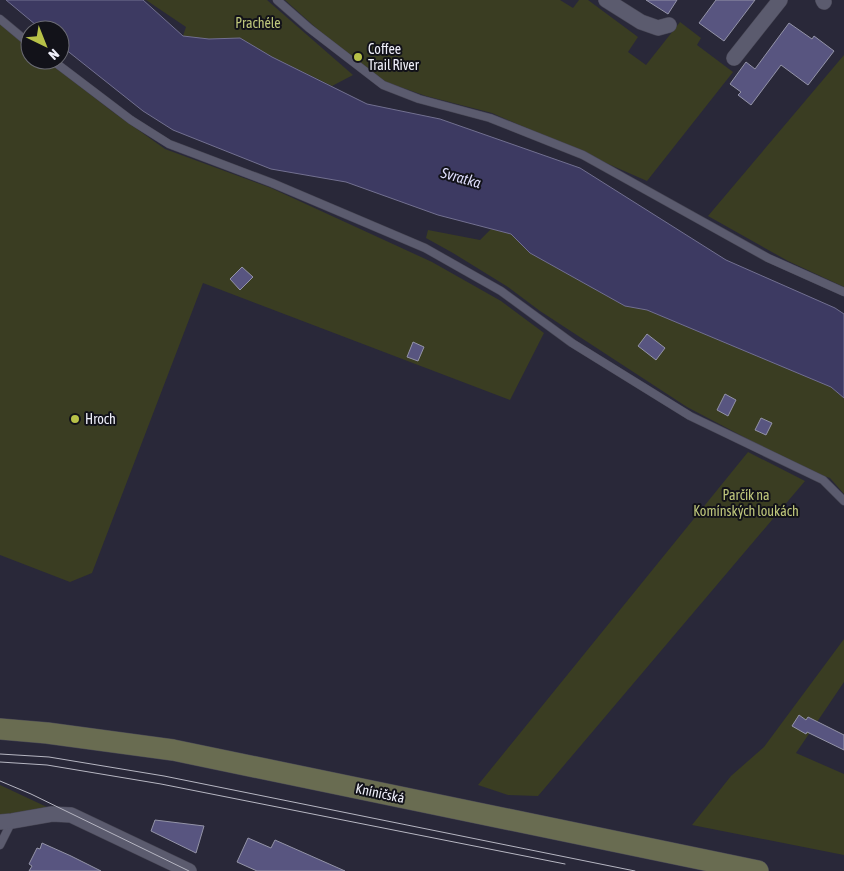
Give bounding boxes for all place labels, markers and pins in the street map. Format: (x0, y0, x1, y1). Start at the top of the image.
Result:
place label: Coffee Trail River (368, 41, 420, 73)
marker: Coffee Trail River (352, 51, 364, 63)
place label: Hroch (85, 411, 116, 427)
marker: Hroch (69, 413, 81, 425)

